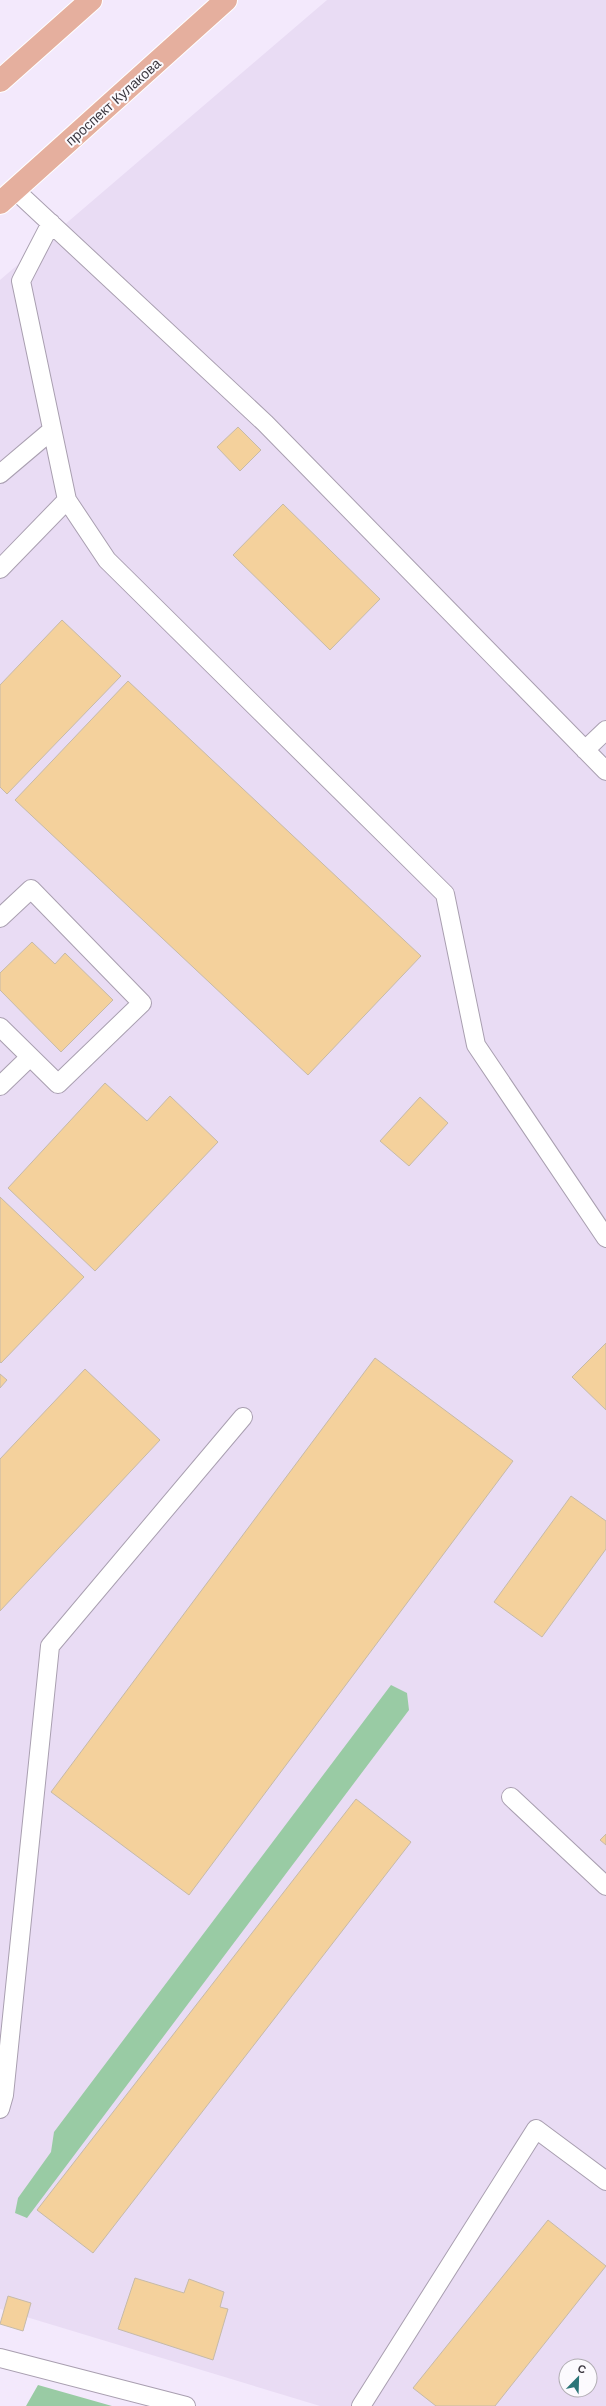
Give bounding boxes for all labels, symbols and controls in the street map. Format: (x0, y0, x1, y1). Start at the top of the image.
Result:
street label: проспект Кулакова (62, 55, 164, 149)
north arrow (558, 2358, 598, 2398)
text: С (576, 2362, 588, 2376)

